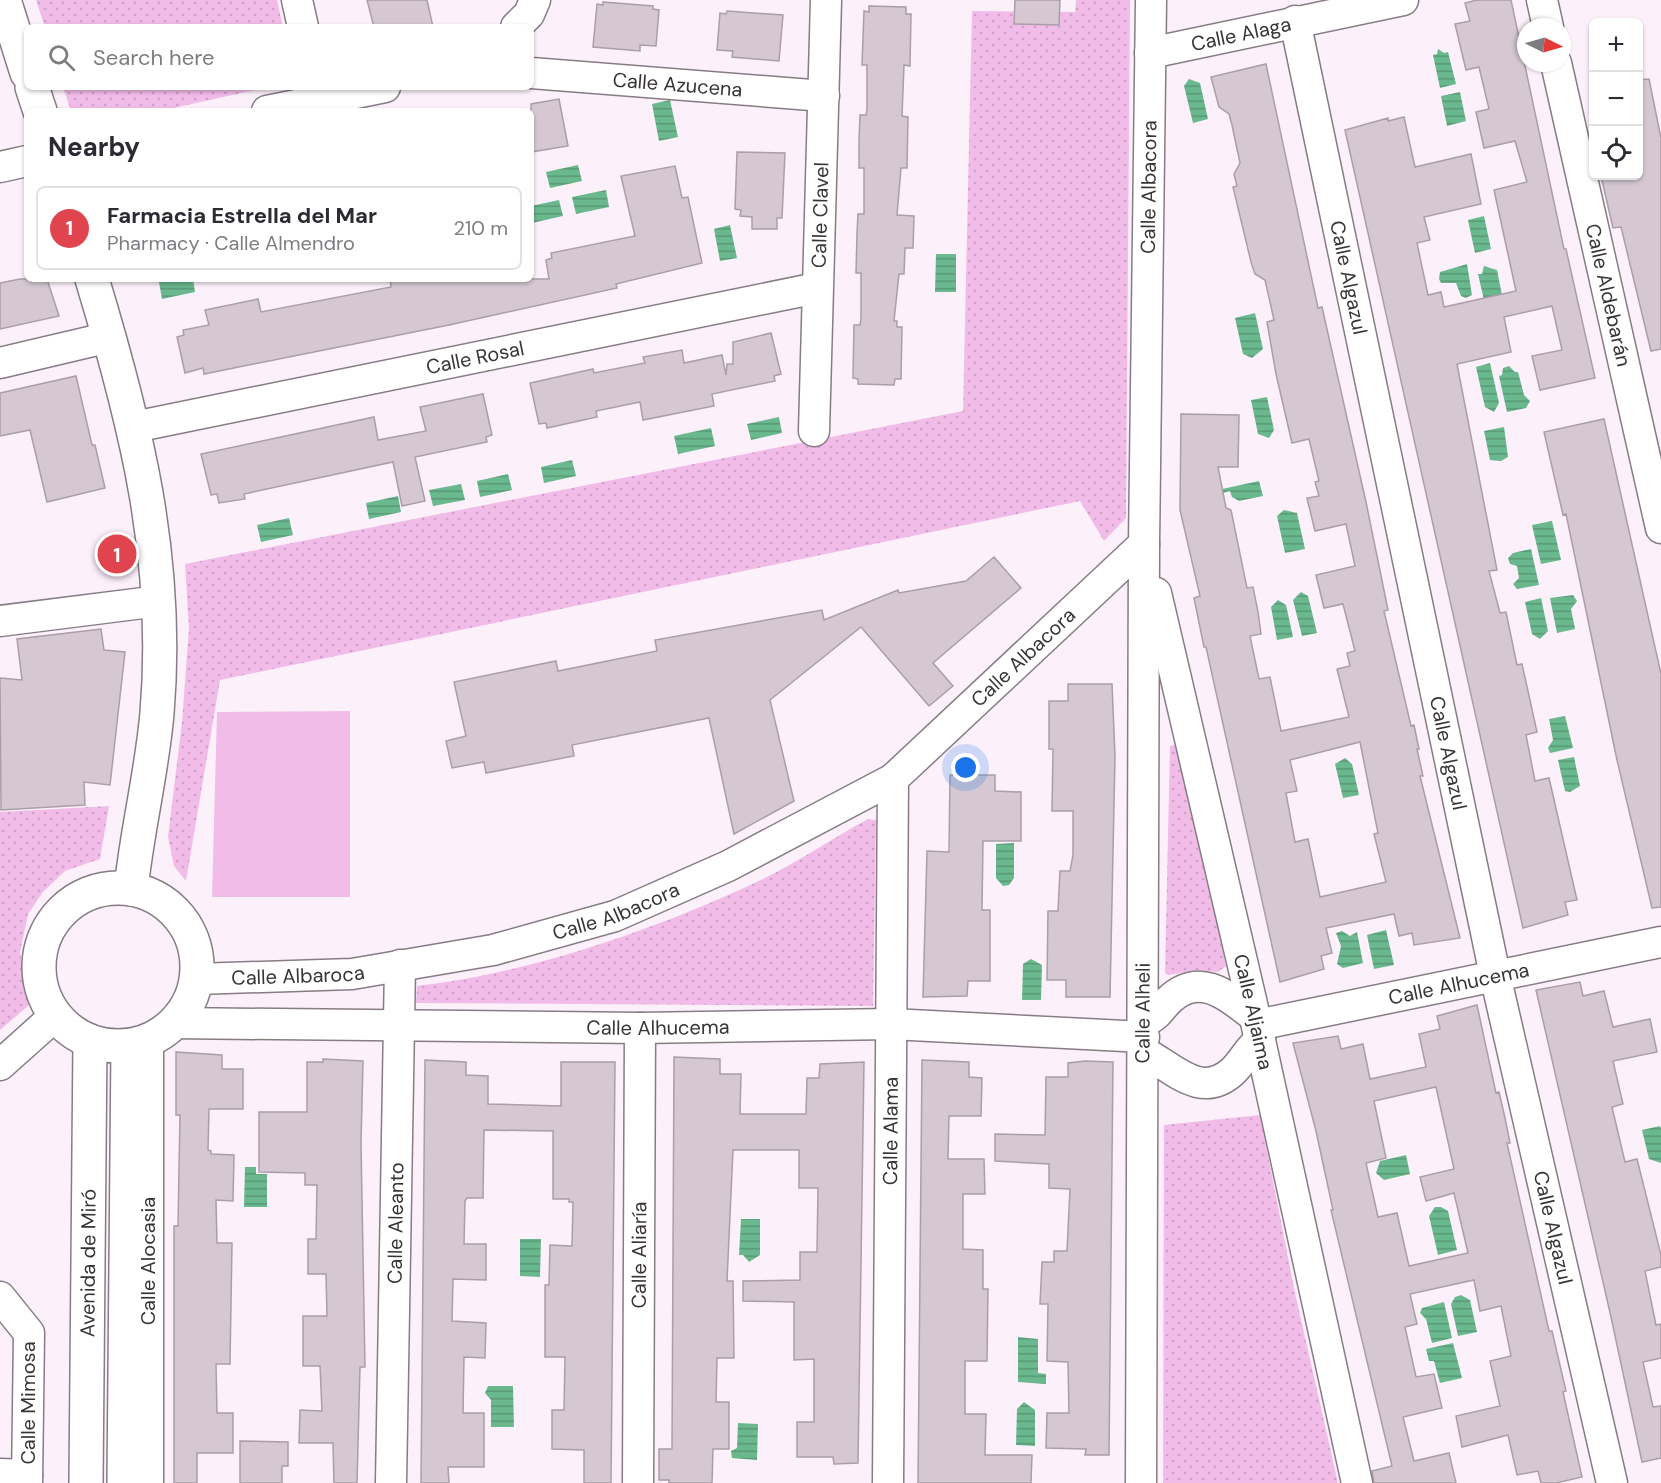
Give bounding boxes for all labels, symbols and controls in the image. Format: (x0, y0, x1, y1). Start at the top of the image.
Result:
street label: Calle Alaga (1189, 11, 1293, 57)
north arrow (1517, 18, 1571, 72)
map controls (1589, 18, 1643, 180)
button: + (1589, 18, 1643, 72)
search box (24, 24, 534, 90)
icon: search (45, 41, 78, 74)
text: Search here (93, 43, 214, 72)
street label: Calle Azucena (612, 66, 743, 103)
button: − (1589, 72, 1643, 126)
street label: Calle Albacora (1135, 120, 1162, 254)
button: locate (1589, 126, 1643, 180)
text: Nearby (48, 130, 140, 164)
street label: Calle Clavel (806, 162, 834, 268)
text: Farmacia Estrella del Mar (107, 201, 377, 230)
text: 1 (66, 215, 73, 241)
text: 210 m (453, 215, 508, 241)
street label: Calle Algazul (1324, 218, 1373, 337)
street label: Calle Aldebarán (1580, 221, 1637, 369)
text: Pharmacy · Calle Almendro (107, 230, 355, 256)
street label: Calle Rosal (424, 335, 526, 380)
pin: 1 (98, 532, 136, 576)
street label: Calle Albacora (965, 602, 1081, 712)
street label: Calle Algazul (1424, 694, 1473, 812)
your location (951, 753, 980, 782)
street label: Calle Albacora (549, 876, 683, 946)
street label: Calle Aljaima (1228, 951, 1279, 1072)
street label: Calle Alhucema (1386, 956, 1532, 1011)
street label: Calle Albaroca (231, 959, 367, 991)
street label: Calle Alheli (1129, 963, 1156, 1063)
street label: Calle Alhucema (586, 1014, 730, 1041)
street label: Calle Alama (877, 1077, 904, 1185)
street label: Calle Aleanto (381, 1162, 410, 1284)
street label: Calle Algazul (1528, 1168, 1579, 1287)
street label: Avenida de Miró (74, 1189, 102, 1337)
street label: Calle Alocasia (135, 1197, 161, 1325)
street label: Calle Aliaría (626, 1201, 652, 1309)
street label: Calle Mimosa (15, 1341, 41, 1465)

